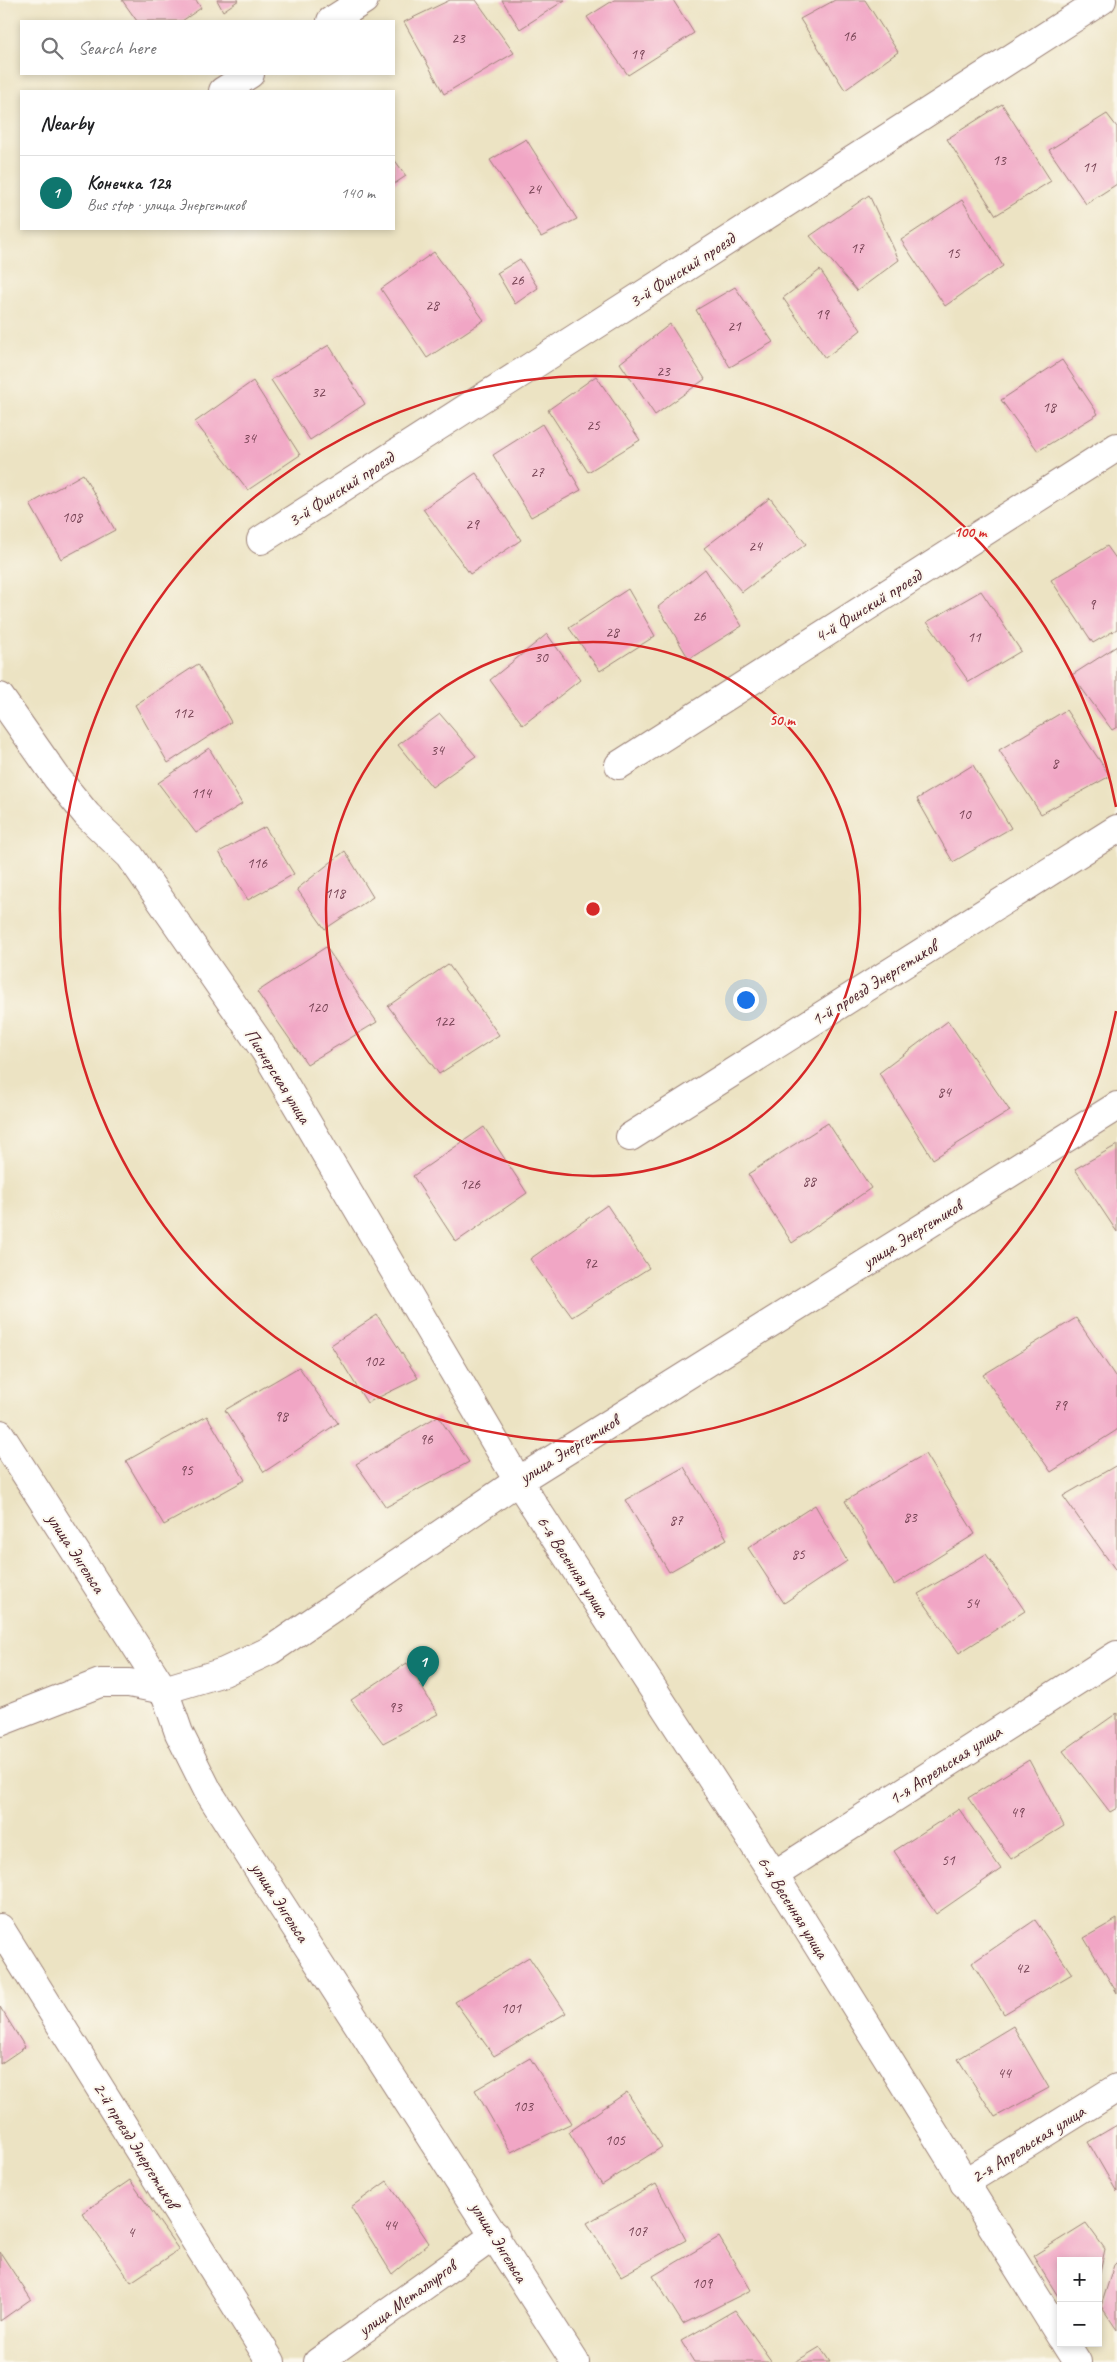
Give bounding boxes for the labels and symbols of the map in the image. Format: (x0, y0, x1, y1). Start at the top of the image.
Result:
house number: 16 (842, 27, 857, 46)
house number: 23 (451, 29, 466, 48)
house number: 19 (630, 45, 645, 64)
house number: 13 (992, 151, 1007, 170)
house number: 11 (1082, 158, 1097, 177)
house number: 24 (527, 180, 542, 199)
street label: 3-й Финский проезд (625, 227, 740, 312)
house number: 17 (850, 239, 865, 258)
house number: 15 (946, 244, 961, 263)
house number: 26 (510, 271, 525, 290)
house number: 28 (425, 296, 440, 315)
house number: 19 (815, 305, 830, 324)
house number: 21 (727, 317, 742, 336)
house number: 23 (656, 362, 671, 381)
house number: 32 (311, 383, 326, 402)
house number: 18 (1042, 398, 1057, 417)
house number: 25 (586, 416, 601, 435)
house number: 34 (242, 429, 257, 448)
street label: 3-й Финский проезд (284, 446, 399, 531)
house number: 27 (530, 463, 545, 482)
house number: 108 (62, 508, 83, 527)
house number: 29 (465, 515, 480, 534)
text: 100 m (954, 523, 988, 542)
house number: 24 (748, 537, 763, 556)
street label: 4-й Финский проезд (811, 564, 927, 648)
house number: 9 (1089, 595, 1097, 614)
house number: 26 (692, 607, 707, 626)
house number: 28 (605, 623, 620, 642)
house number: 11 (967, 628, 982, 647)
house number: 30 (534, 648, 549, 667)
house number: 112 (173, 704, 194, 723)
text: 50 m (769, 711, 796, 730)
house number: 34 (430, 741, 445, 760)
house number: 8 (1052, 754, 1060, 773)
house number: 114 (191, 784, 212, 803)
house number: 10 (957, 805, 972, 824)
house number: 116 (247, 854, 268, 873)
house number: 118 (325, 884, 346, 903)
centre of rings (584, 900, 602, 918)
street label: 1-й проезд Энергетиков (807, 933, 945, 1031)
your location (733, 987, 759, 1013)
house number: 120 (307, 998, 328, 1017)
house number: 122 (434, 1012, 455, 1031)
street label: Пионерская улица (240, 1024, 317, 1129)
house number: 84 (937, 1083, 952, 1102)
house number: 88 (802, 1172, 817, 1191)
house number: 126 (460, 1175, 481, 1194)
street label: улица Энергетиков (857, 1193, 968, 1274)
house number: 92 (583, 1254, 598, 1273)
house number: 102 (364, 1352, 385, 1371)
house number: 79 (1053, 1396, 1068, 1415)
house number: 98 (274, 1407, 289, 1426)
street label: улица Энергетиков (514, 1408, 625, 1489)
house number: 96 (419, 1430, 434, 1449)
house number: 95 (179, 1461, 194, 1480)
street label: улица Энгельса (42, 1508, 111, 1598)
house number: 83 (903, 1508, 918, 1527)
street label: 6-я Весенняя улица (532, 1511, 615, 1622)
house number: 87 (669, 1511, 684, 1530)
house number: 85 (791, 1545, 806, 1564)
house number: 54 (965, 1594, 980, 1613)
pin: 1 (407, 1646, 439, 1687)
house number: 93 (388, 1698, 403, 1717)
street label: 1-я Апрельская улица (885, 1720, 1006, 1810)
house number: 49 (1010, 1803, 1025, 1822)
house number: 51 (941, 1851, 956, 1870)
street label: 6-я Весенняя улица (753, 1852, 834, 1964)
street label: улица Энгельса (246, 1857, 315, 1947)
house number: 42 (1015, 1959, 1030, 1978)
house number: 101 (501, 1999, 522, 2018)
house number: 44 (997, 2064, 1012, 2083)
street label: 2-й проезд Энергетиков (88, 2078, 186, 2216)
house number: 103 (513, 2097, 534, 2116)
street label: 2-я Апрельская улица (967, 2100, 1090, 2188)
house number: 105 (605, 2131, 626, 2150)
street label: улица Энгельса (465, 2197, 533, 2288)
house number: 44 (383, 2216, 398, 2235)
house number: 107 (627, 2222, 648, 2241)
house number: 4 (128, 2223, 136, 2242)
street label: улица Металлургов (353, 2254, 462, 2341)
house number: 109 (692, 2274, 713, 2293)

